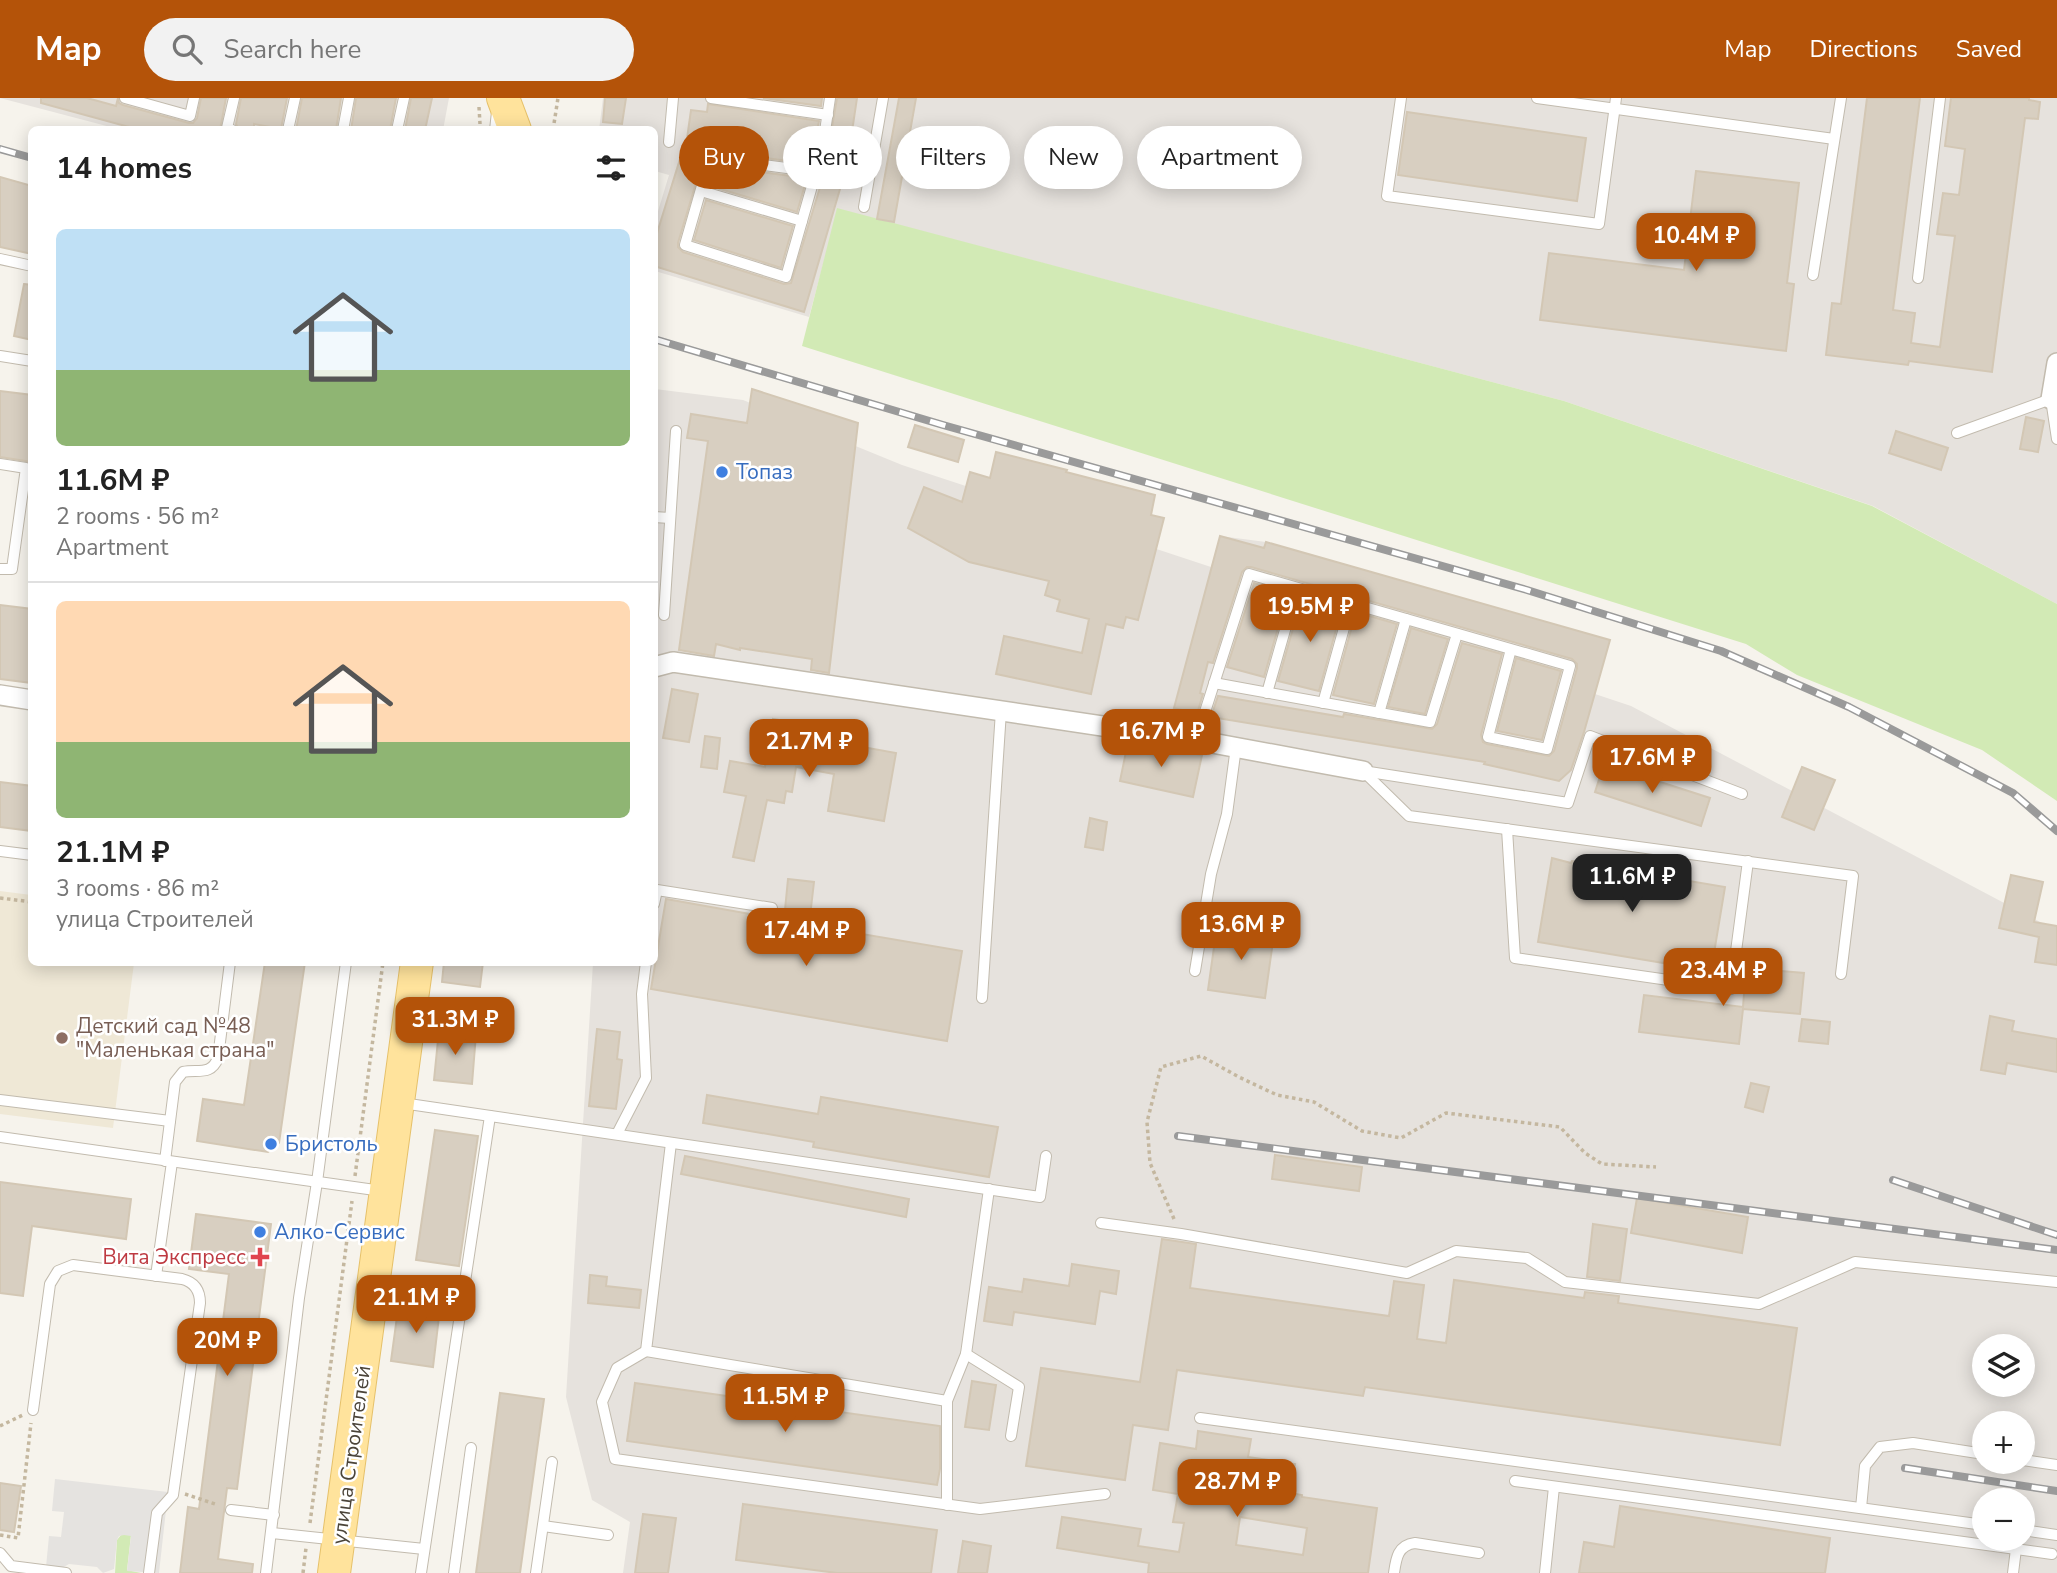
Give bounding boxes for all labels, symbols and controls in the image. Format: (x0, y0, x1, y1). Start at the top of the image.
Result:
search box (144, 18, 634, 81)
text: Map (35, 27, 102, 72)
icon: search (168, 30, 206, 68)
text: Search here (224, 32, 361, 67)
text: Map (1724, 33, 1771, 65)
text: Directions (1809, 33, 1918, 65)
text: Saved (1956, 33, 2022, 65)
chip: Buy (679, 126, 769, 189)
chip: Rent (783, 126, 882, 189)
chip: Filters (896, 126, 1010, 189)
chip: New (1024, 126, 1123, 189)
chip: Apartment (1137, 126, 1302, 189)
text: 14 homes (56, 148, 192, 189)
icon: filters (592, 149, 630, 187)
pin: 10.4M ₽ (1631, 214, 1761, 273)
text: 10.4M ₽ (1652, 220, 1740, 251)
icon: home (280, 274, 406, 400)
place label: Топаз (736, 458, 793, 486)
text: 11.6M ₽ (56, 460, 170, 501)
marker: Топаз (714, 464, 730, 480)
text: 2 rooms · 56 m² (56, 501, 219, 532)
text: Apartment (56, 532, 168, 563)
pin: 19.5M ₽ (1245, 584, 1375, 644)
text: 19.5M ₽ (1266, 591, 1354, 622)
icon: home (280, 646, 406, 772)
pin: 16.7M ₽ (1096, 710, 1226, 769)
text: 16.7M ₽ (1117, 716, 1205, 747)
pin: 21.7M ₽ (744, 720, 874, 779)
text: 21.7M ₽ (765, 726, 853, 757)
pin: 17.6M ₽ (1587, 736, 1717, 795)
text: 17.6M ₽ (1608, 742, 1696, 773)
text: 21.1M ₽ (56, 832, 170, 873)
pin: 11.6M ₽ (1567, 854, 1697, 914)
text: 11.6M ₽ (1588, 861, 1676, 892)
text: 3 rooms · 86 m² (56, 873, 219, 904)
pin: 13.6M ₽ (1176, 902, 1306, 962)
text: улица Строителей (56, 904, 254, 935)
pin: 17.4M ₽ (741, 908, 871, 968)
text: 13.6M ₽ (1197, 909, 1285, 940)
text: 17.4M ₽ (762, 915, 850, 946)
pin: 23.4M ₽ (1658, 948, 1788, 1008)
text: 23.4M ₽ (1679, 955, 1767, 986)
pin: 31.3M ₽ (390, 998, 520, 1057)
text: 31.3M ₽ (411, 1004, 499, 1035)
place label: Детский сад №48 "Маленькая страна" (76, 1012, 275, 1064)
marker: Детский сад №48 "Маленькая страна" (54, 1030, 70, 1046)
place label: Бристоль (285, 1130, 378, 1158)
marker: Бристоль (263, 1136, 279, 1152)
place label: Алко-Сервис (274, 1218, 405, 1246)
marker: Алко-Сервис (252, 1224, 268, 1240)
place label: Вита Экспресс (102, 1243, 246, 1271)
marker: Вита Экспресс (252, 1249, 268, 1265)
pin: 21.1M ₽ (351, 1276, 481, 1335)
text: 21.1M ₽ (372, 1282, 460, 1313)
pin: 20M ₽ (178, 1318, 276, 1378)
text: 20M ₽ (193, 1325, 261, 1356)
map controls (1972, 1334, 2035, 1551)
button: layers (1972, 1334, 2035, 1397)
street label: улица Строителей (325, 1364, 377, 1546)
pin: 11.5M ₽ (720, 1374, 850, 1434)
text: 11.5M ₽ (741, 1381, 829, 1412)
button: + (1972, 1411, 2035, 1474)
pin: 28.7M ₽ (1172, 1460, 1302, 1519)
text: 28.7M ₽ (1193, 1466, 1281, 1497)
button: − (1972, 1488, 2035, 1551)

